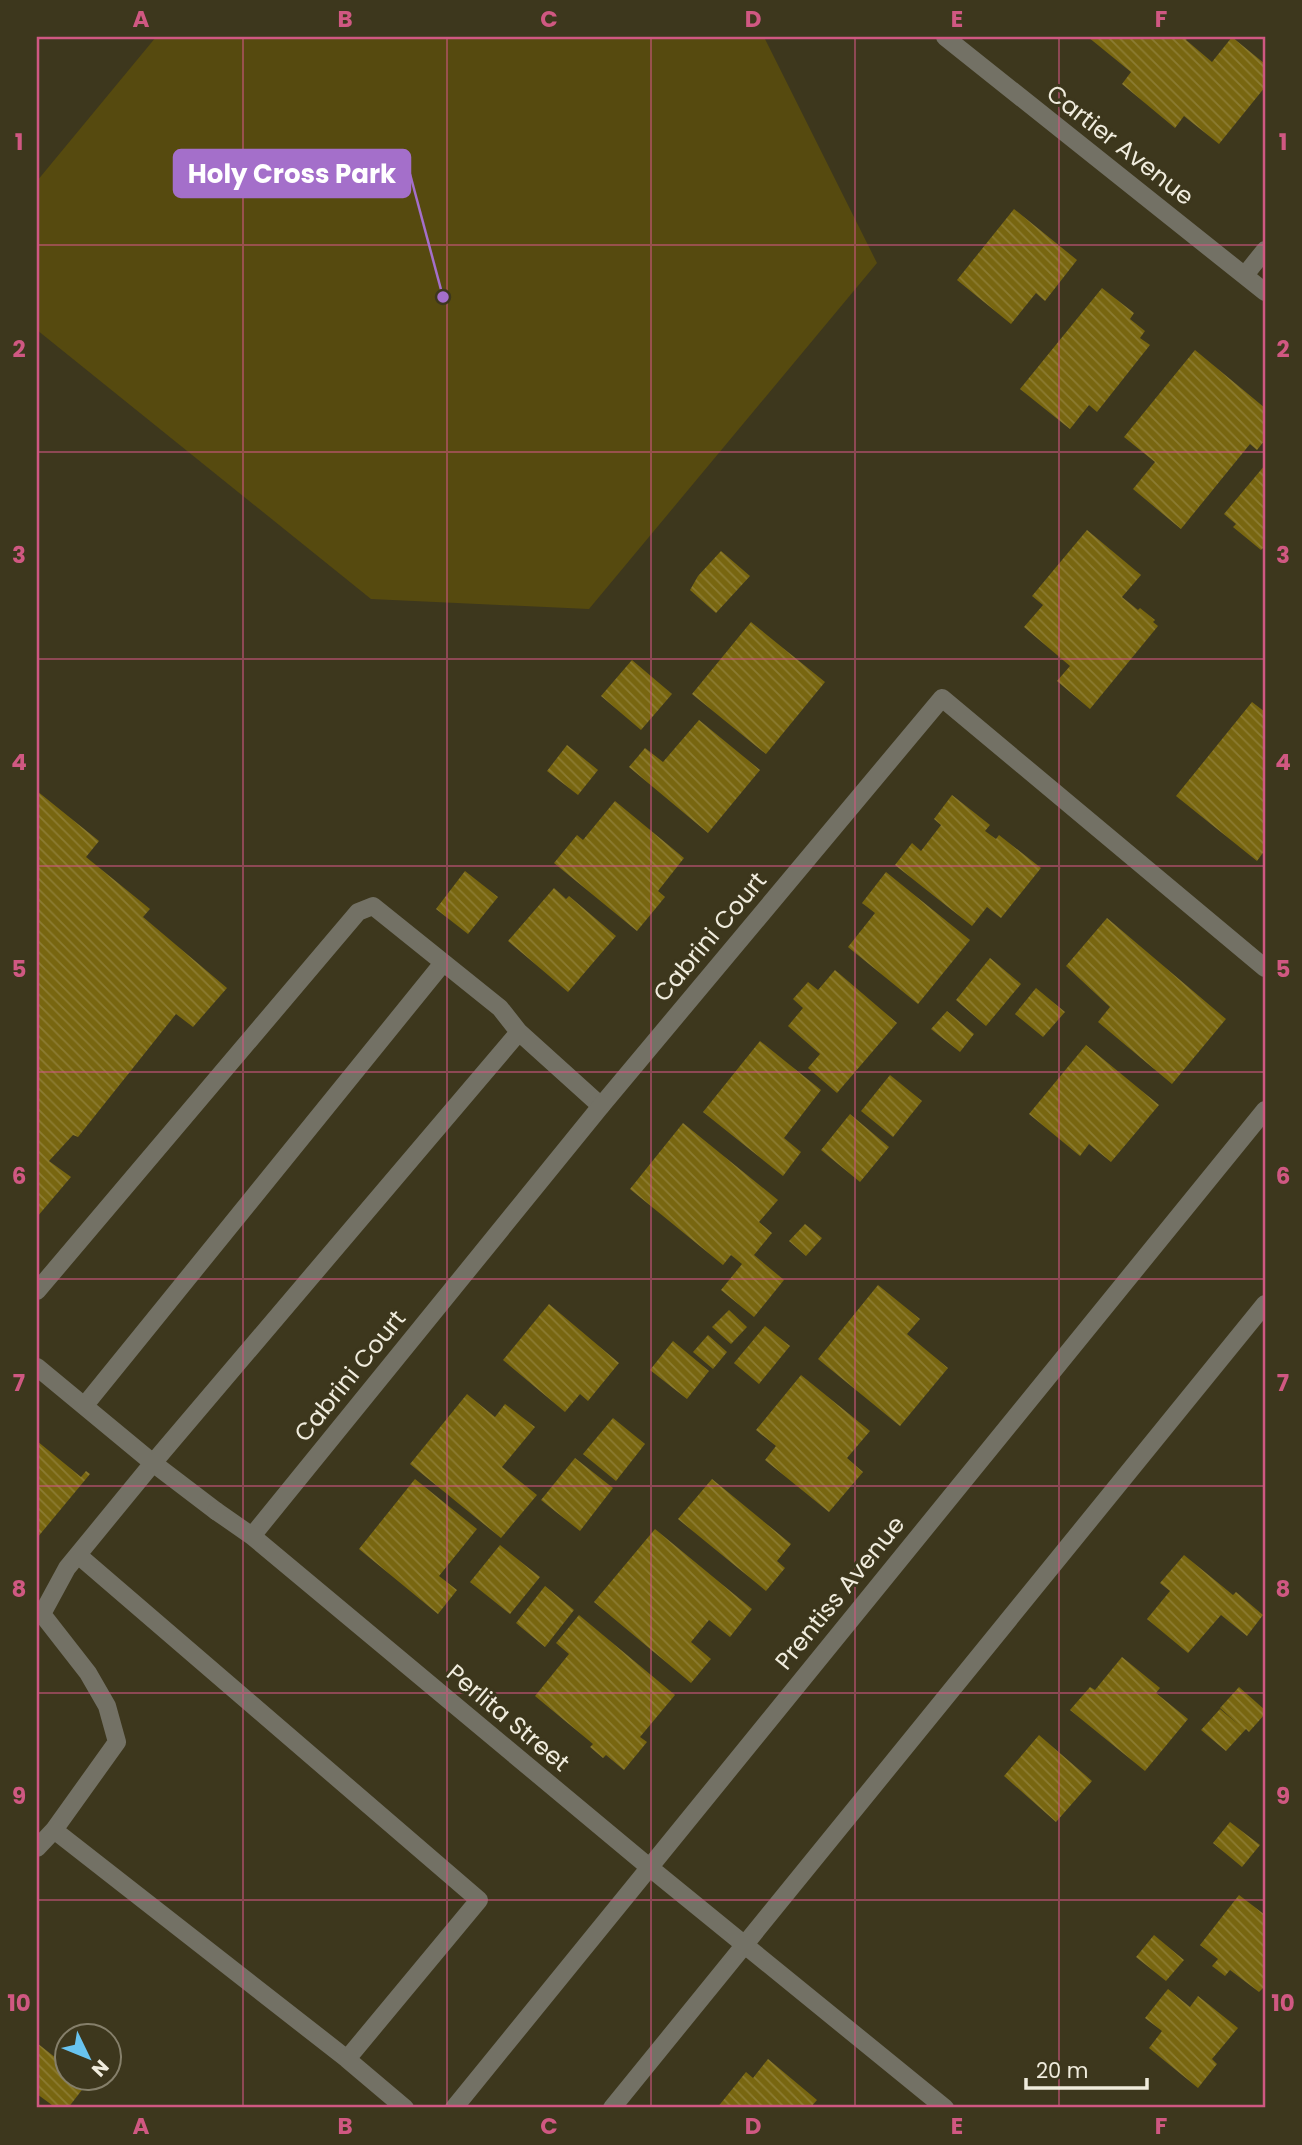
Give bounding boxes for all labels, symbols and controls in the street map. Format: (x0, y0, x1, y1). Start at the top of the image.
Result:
text: A (133, 3, 150, 35)
text: B (337, 3, 353, 35)
text: C (540, 3, 558, 35)
text: D (745, 3, 761, 35)
text: E (951, 3, 963, 35)
text: F (1155, 3, 1167, 35)
street label: Cartier Avenue (1040, 77, 1201, 213)
text: 1 (15, 126, 23, 158)
text: 1 (1279, 126, 1287, 158)
callout: Holy Cross Park (174, 150, 410, 197)
text: Holy Cross Park (188, 156, 396, 192)
text: 2 (12, 333, 26, 365)
text: 2 (1276, 333, 1290, 365)
text: 3 (12, 539, 26, 571)
text: 3 (1276, 539, 1290, 571)
text: 4 (11, 746, 27, 778)
text: 4 (1275, 746, 1291, 778)
street label: Cabrini Court (645, 865, 774, 1009)
text: 5 (12, 953, 26, 985)
text: 5 (1276, 953, 1290, 985)
text: 6 (12, 1160, 26, 1192)
text: 6 (1276, 1160, 1290, 1192)
street label: Cabrini Court (286, 1303, 413, 1448)
text: 7 (13, 1367, 25, 1399)
text: 7 (1277, 1367, 1289, 1399)
street label: Prentiss Avenue (767, 1509, 912, 1677)
text: 8 (12, 1573, 26, 1605)
text: 8 (1276, 1573, 1290, 1605)
street label: Perlita Street (440, 1656, 577, 1779)
text: 9 (12, 1780, 26, 1812)
text: 9 (1276, 1780, 1290, 1812)
text: 10 (7, 1987, 31, 2019)
text: 10 (1271, 1987, 1295, 2019)
north arrow (52, 2022, 122, 2092)
scale bar (1026, 2047, 1146, 2091)
text: N (85, 2054, 115, 2083)
text: 20 m (1036, 2056, 1089, 2085)
text: A (133, 2110, 150, 2142)
text: B (337, 2110, 353, 2142)
text: C (540, 2110, 558, 2142)
text: D (745, 2110, 761, 2142)
text: E (951, 2110, 963, 2142)
text: F (1155, 2110, 1167, 2142)

